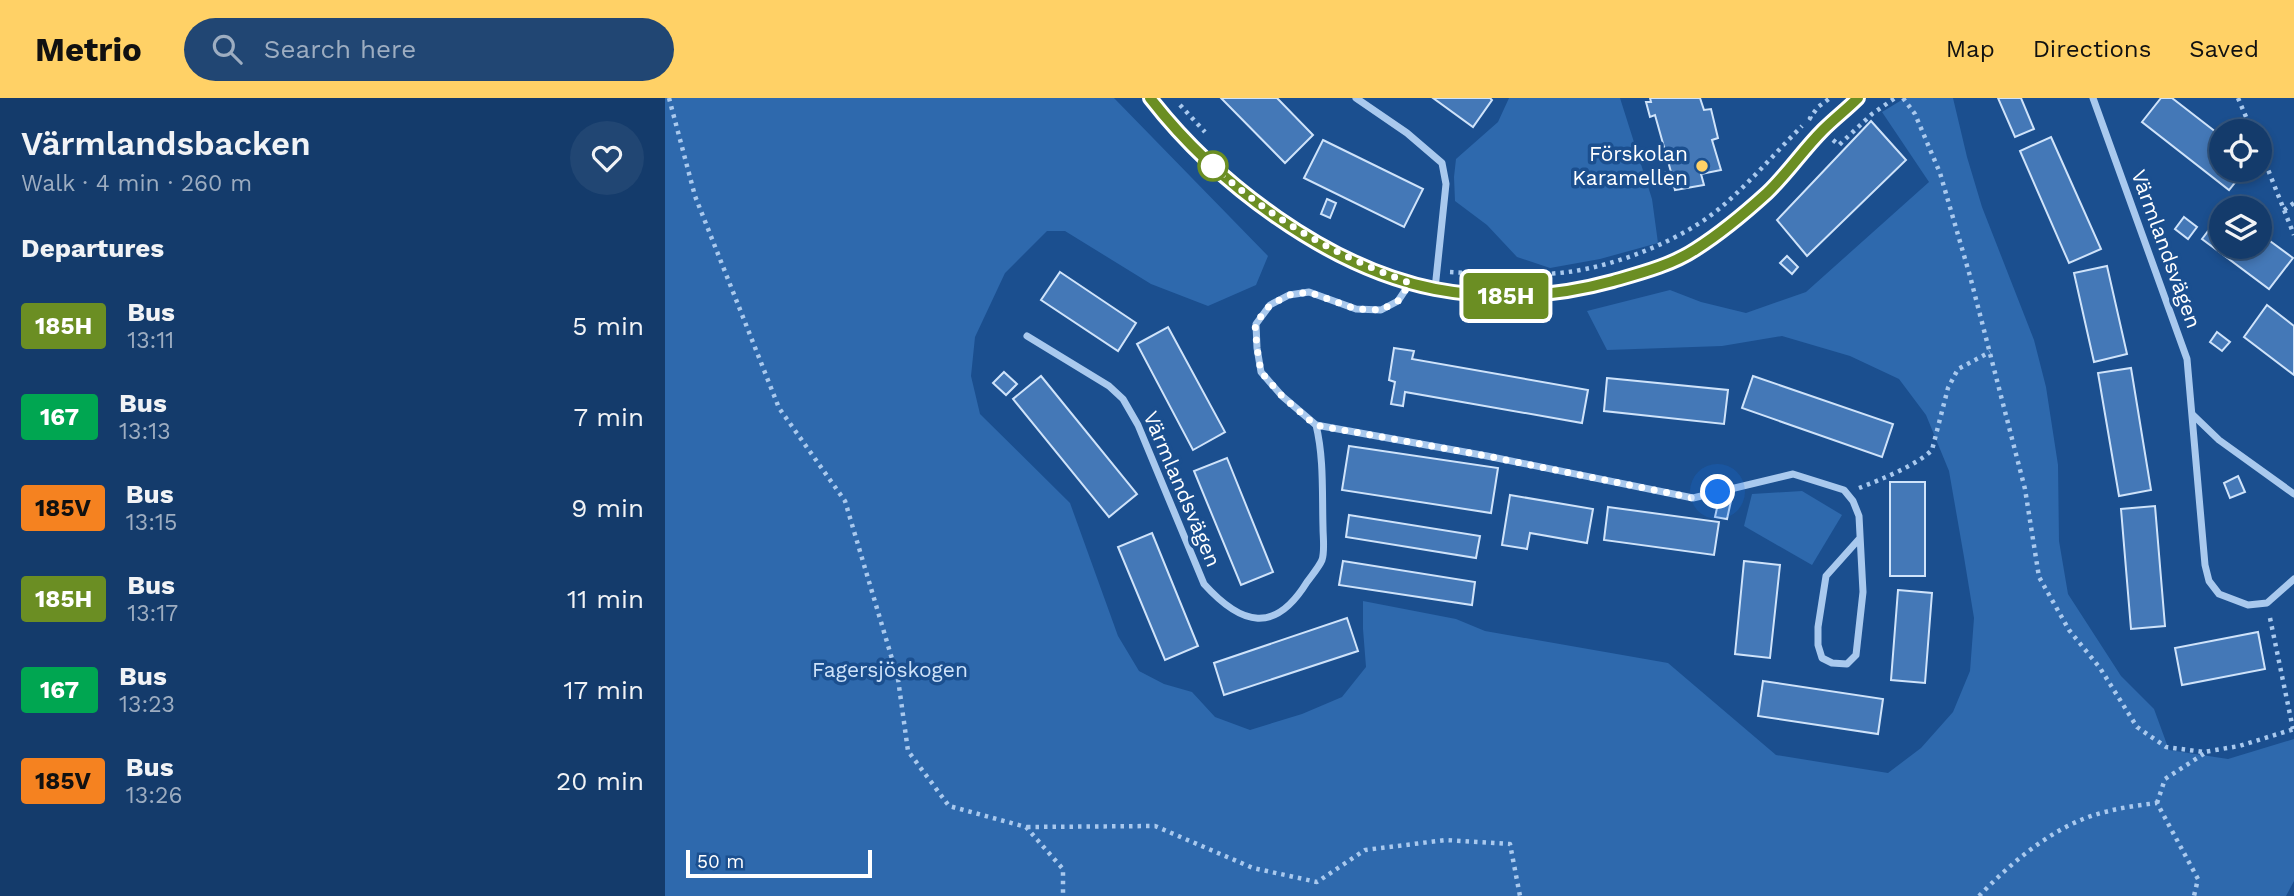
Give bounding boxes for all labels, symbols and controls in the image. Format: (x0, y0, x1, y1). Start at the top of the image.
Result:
search box (184, 18, 674, 81)
text: Metrio (35, 30, 142, 69)
icon: search (208, 30, 246, 68)
text: Search here (264, 34, 416, 64)
text: Map (1946, 35, 1995, 63)
text: Directions (2033, 35, 2151, 63)
text: Saved (2189, 35, 2259, 63)
map controls (2209, 119, 2272, 259)
button: locate (2209, 119, 2272, 182)
button: heart (570, 121, 644, 195)
text: Värmlandsbacken (21, 124, 311, 163)
place label: Förskolan Karamellen (1572, 141, 1688, 190)
unlabelled marker (1198, 151, 1228, 181)
marker: Förskolan Karamellen (1694, 158, 1710, 174)
street label: Värmlandsvägen (2126, 166, 2207, 332)
text: Walk · 4 min · 260 m (21, 170, 252, 197)
button: layers (2209, 196, 2272, 259)
text: Departures (21, 233, 164, 263)
line badge: 185H (1457, 273, 1555, 319)
text: 185H (1477, 282, 1535, 310)
text: Bus (127, 297, 175, 327)
text: 5 min (572, 311, 644, 341)
text: 185H (35, 312, 92, 340)
text: 13:11 (127, 327, 174, 354)
text: Bus (119, 388, 167, 418)
text: 7 min (574, 402, 644, 432)
text: 167 (40, 403, 79, 431)
street label: Värmlandsvägen (1138, 407, 1227, 571)
text: 13:13 (119, 418, 171, 445)
your location (1700, 474, 1735, 509)
text: Bus (126, 479, 174, 509)
text: 9 min (571, 493, 644, 523)
text: 185V (35, 494, 91, 522)
text: 13:15 (126, 509, 177, 536)
text: Bus (127, 570, 175, 600)
text: 11 min (567, 584, 644, 614)
text: 185H (35, 585, 92, 613)
text: 13:17 (127, 600, 178, 627)
park label: Fagersjöskogen (812, 657, 968, 682)
text: Bus (119, 661, 167, 691)
text: 17 min (563, 675, 644, 705)
text: 167 (40, 676, 79, 704)
text: 13:23 (119, 691, 175, 718)
text: Bus (126, 752, 174, 782)
text: 20 min (556, 766, 644, 796)
text: 185V (35, 767, 91, 795)
text: 13:26 (126, 782, 182, 809)
scale bar (686, 847, 871, 879)
text: 50 m (697, 850, 744, 873)

